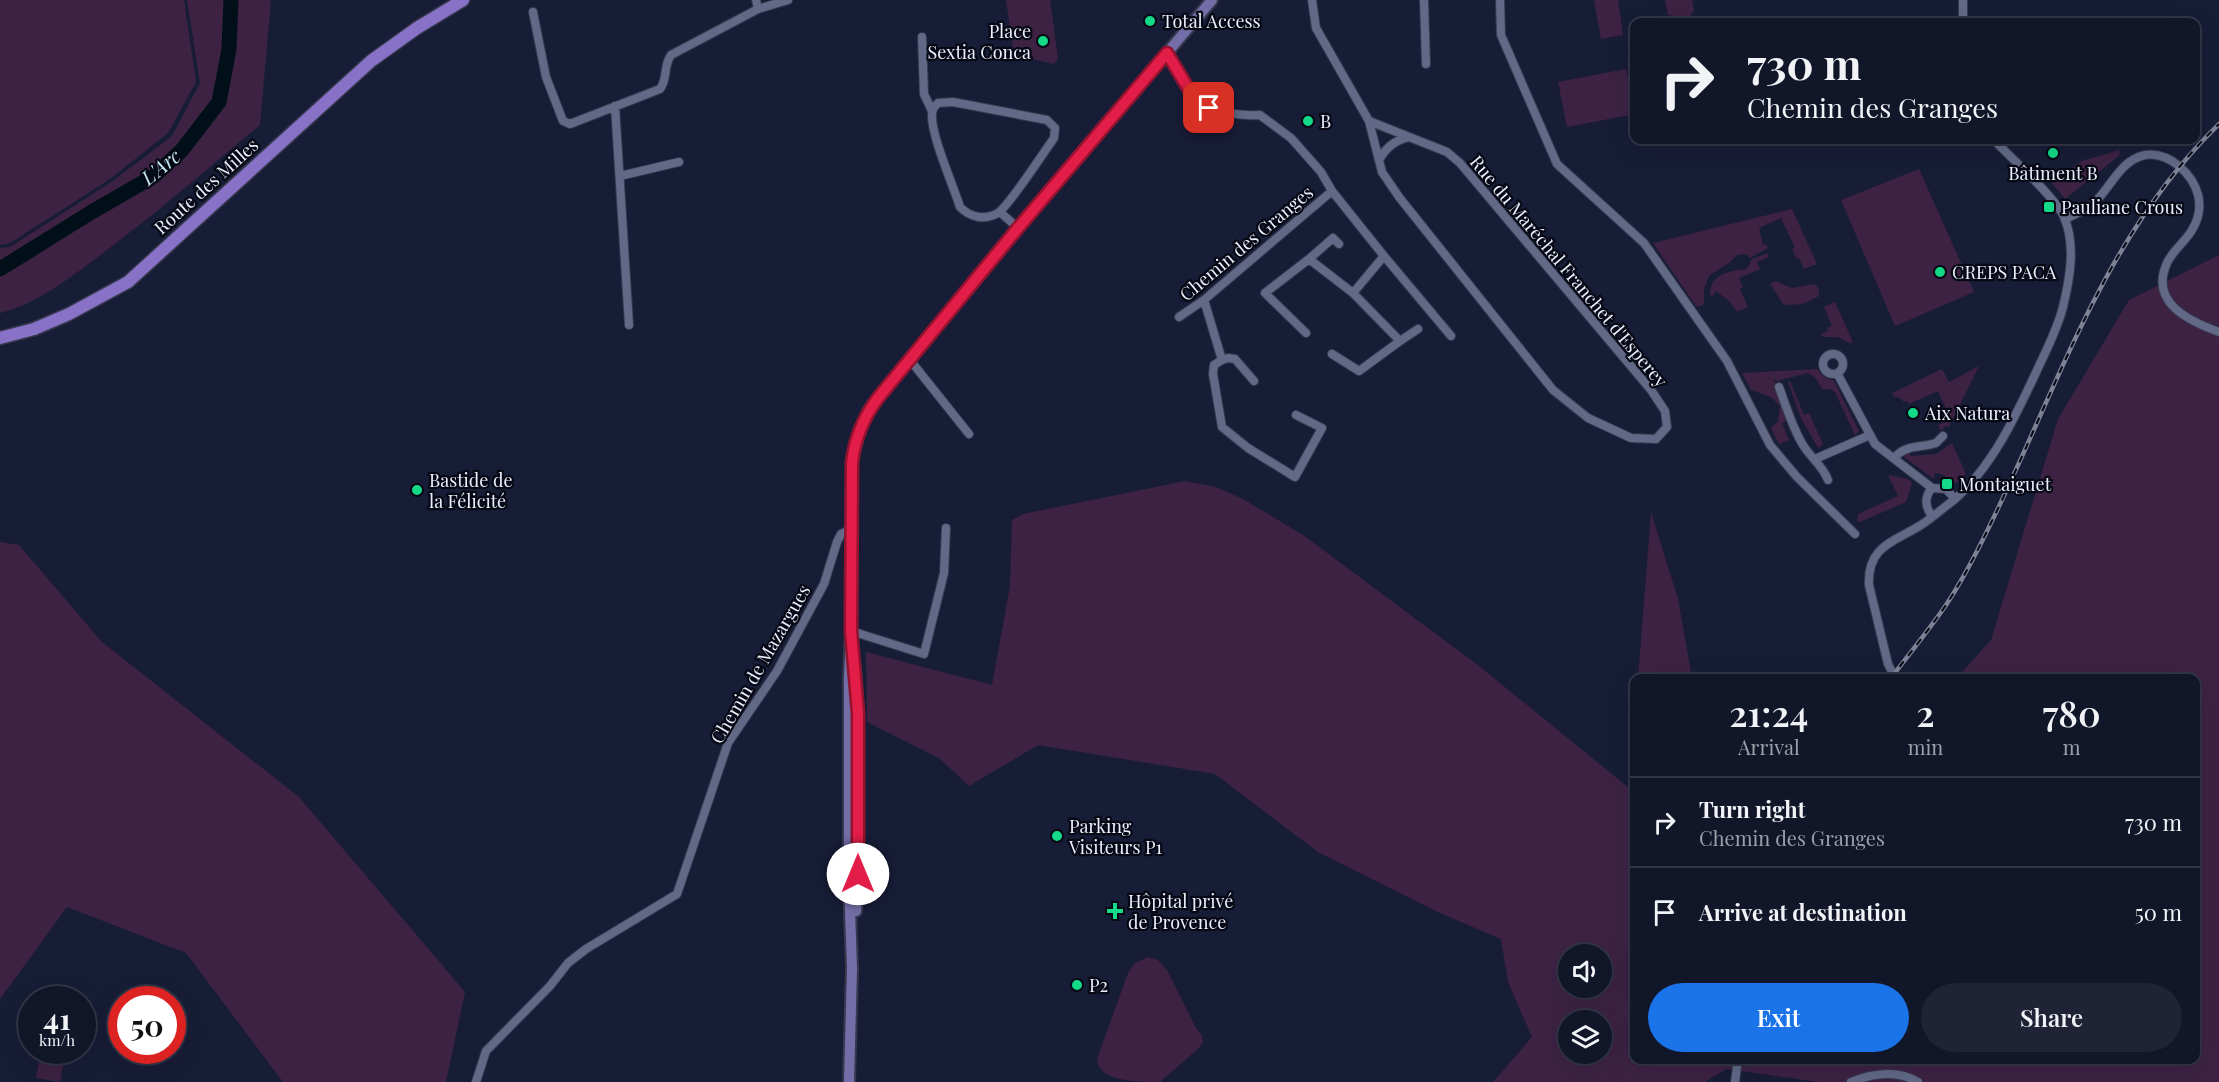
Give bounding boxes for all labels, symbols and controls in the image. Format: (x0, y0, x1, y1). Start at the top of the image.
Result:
place label: Total Access (1162, 9, 1261, 33)
marker: Total Access (1143, 14, 1157, 28)
place label: Place Sextia Conca (928, 19, 1031, 64)
marker: Place Sextia Conca (1036, 34, 1050, 48)
text: 730 m (1747, 35, 1862, 91)
icon: right (1648, 42, 1726, 120)
pin (1183, 82, 1234, 133)
text: Chemin des Granges (1747, 89, 1998, 125)
icon: arrive (1192, 91, 1225, 124)
place label: B (1320, 109, 1331, 133)
marker: B (1301, 114, 1315, 128)
street label: Route des Milles (149, 133, 263, 239)
water label: L'Arc (134, 142, 186, 191)
marker: Bâtiment B (2046, 146, 2060, 160)
street label: Rue du Maréchal Franchet d'Esperey (1465, 150, 1673, 392)
place label: Bâtiment B (2008, 161, 2098, 185)
street label: Chemin des Granges (1174, 180, 1318, 306)
place label: Pauliane Crous (2061, 195, 2183, 219)
marker: Pauliane Crous (2042, 200, 2056, 214)
place label: CREPS PACA (1952, 260, 2057, 284)
marker: CREPS PACA (1933, 265, 1947, 279)
place label: Aix Natura (1924, 401, 2010, 425)
marker: Aix Natura (1906, 406, 1920, 420)
place label: Bastide de la Félicité (429, 468, 512, 513)
place label: Montaiguet (1959, 472, 2052, 496)
marker: Montaiguet (1940, 477, 1954, 491)
marker: Bastide de la Félicité (410, 483, 424, 497)
street label: Chemin de Mazargues (705, 580, 815, 748)
text: 21:24 (1729, 688, 1808, 736)
text: 2 (1916, 688, 1935, 736)
text: 780 (2042, 688, 2101, 736)
text: Arrival (1738, 733, 1800, 760)
text: min (1908, 733, 1943, 760)
text: m (2063, 733, 2080, 760)
text: Turn right (1699, 794, 1805, 824)
icon: right (1648, 806, 1681, 839)
text: 730 m (2125, 807, 2182, 837)
place label: Parking Visiteurs P1 (1068, 814, 1162, 859)
text: Chemin des Granges (1699, 824, 1885, 851)
marker: Parking Visiteurs P1 (1050, 829, 1064, 843)
position arrow (826, 842, 890, 906)
place label: Hôpital privé de Provence (1128, 889, 1233, 934)
icon: arrive (1648, 896, 1681, 929)
text: Arrive at destination (1699, 897, 1907, 927)
text: 50 m (2135, 897, 2182, 927)
marker: Hôpital privé de Provence (1106, 902, 1124, 920)
map controls (1558, 944, 1612, 1064)
button: sound (1558, 944, 1612, 998)
place label: P2 (1089, 973, 1108, 997)
marker: P2 (1070, 978, 1084, 992)
button: Exit (1648, 983, 1909, 1052)
button: Share (1921, 983, 2182, 1052)
speed limit sign: 50 (108, 986, 186, 1064)
text: 41 (43, 998, 71, 1038)
button: layers (1558, 1010, 1612, 1064)
text: km/h (39, 1030, 75, 1050)

